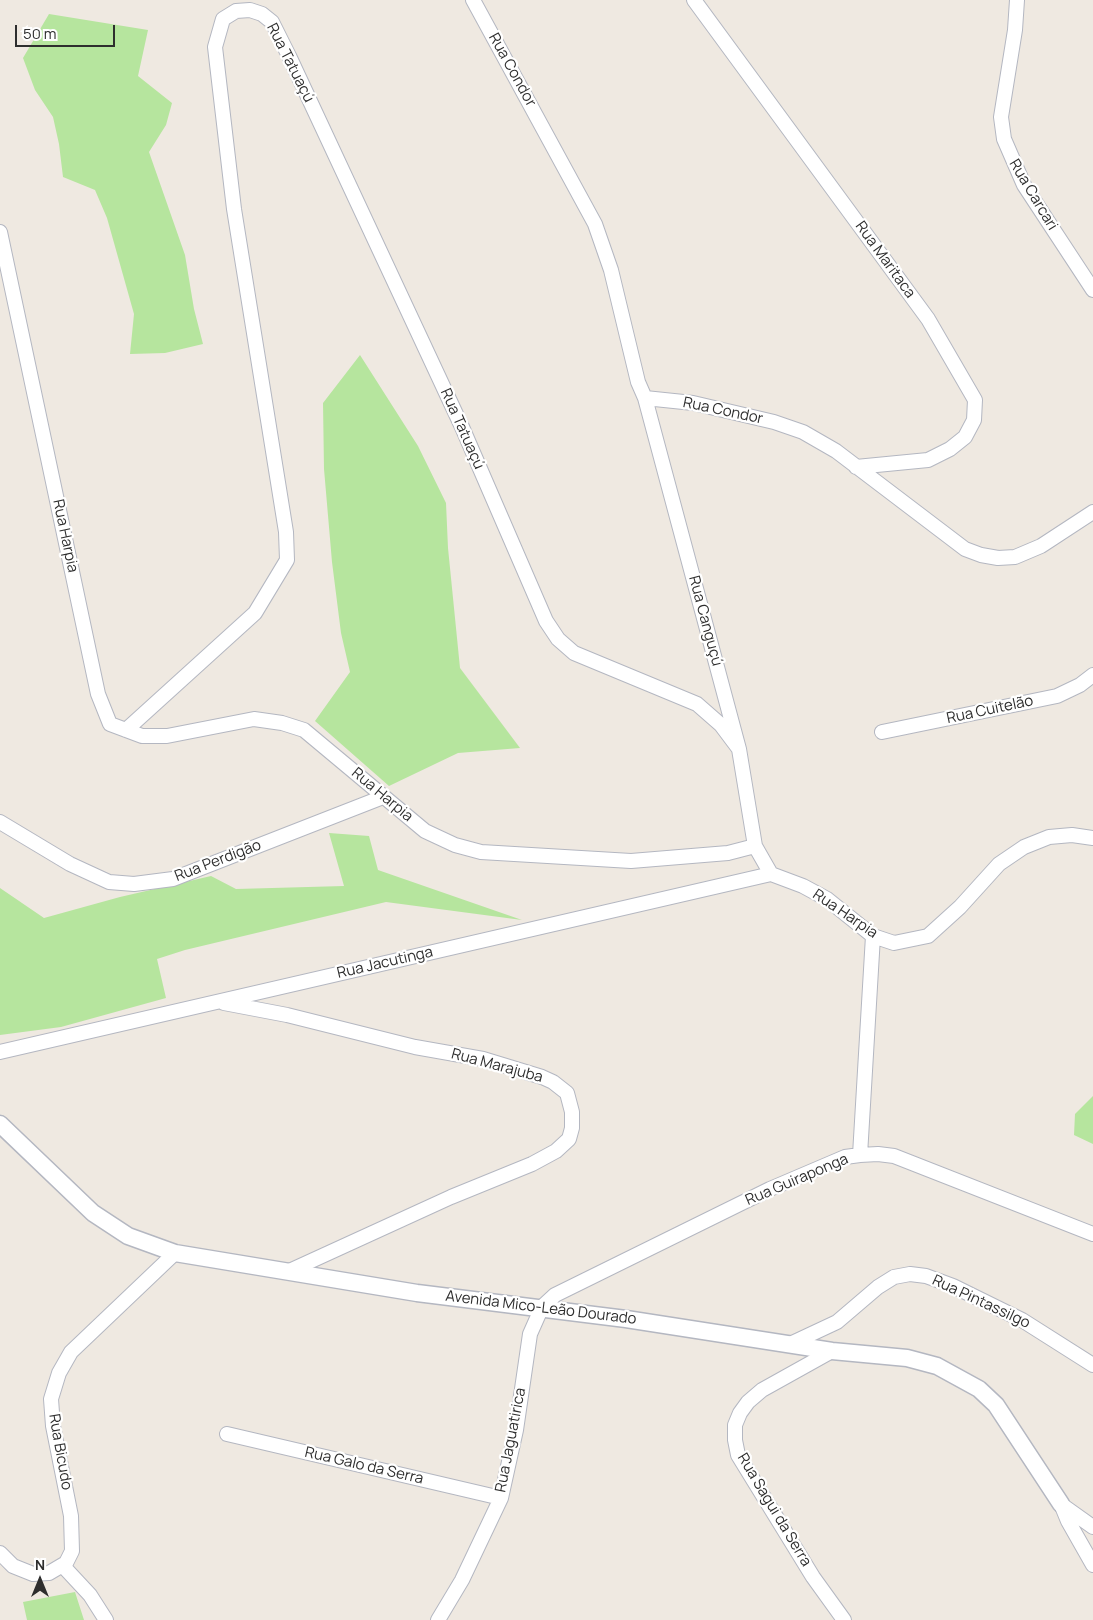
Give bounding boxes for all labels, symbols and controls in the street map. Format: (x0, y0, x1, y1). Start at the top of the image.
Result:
scale bar (18, 15, 118, 47)
street label: Rua Tatuaçú (262, 20, 318, 106)
text: 50 m (23, 23, 57, 44)
street label: Rua Condor (484, 30, 540, 110)
street label: Rua Carcari (1005, 156, 1061, 234)
street label: Rua Maritaca (851, 218, 919, 302)
street label: Rua Tatuaçú (436, 386, 488, 472)
street label: Rua Condor (681, 394, 765, 428)
street label: Rua Harpia (48, 498, 82, 574)
street label: Rua Canguçú (684, 574, 726, 668)
street label: Rua Cuitelão (945, 692, 1035, 728)
street label: Rua Harpia (348, 764, 416, 826)
street label: Rua Perdigão (172, 836, 264, 886)
street label: Rua Harpia (809, 886, 881, 942)
street label: Rua Jacutinga (335, 943, 435, 983)
street label: Rua Marajuba (449, 1045, 545, 1087)
street label: Rua Guiraponga (743, 1150, 851, 1210)
street label: Rua Pintassilgo (929, 1271, 1033, 1333)
street label: Avenida Mico-Leão Dourado (444, 1287, 638, 1329)
street label: Rua Jaguatirica (492, 1386, 530, 1494)
street label: Rua Bicudo (44, 1412, 76, 1492)
street label: Rua Galo da Serra (303, 1444, 425, 1488)
street label: Rua Sagui da Serra (733, 1450, 815, 1570)
north arrow (15, 1555, 65, 1605)
text: N (35, 1555, 45, 1574)

